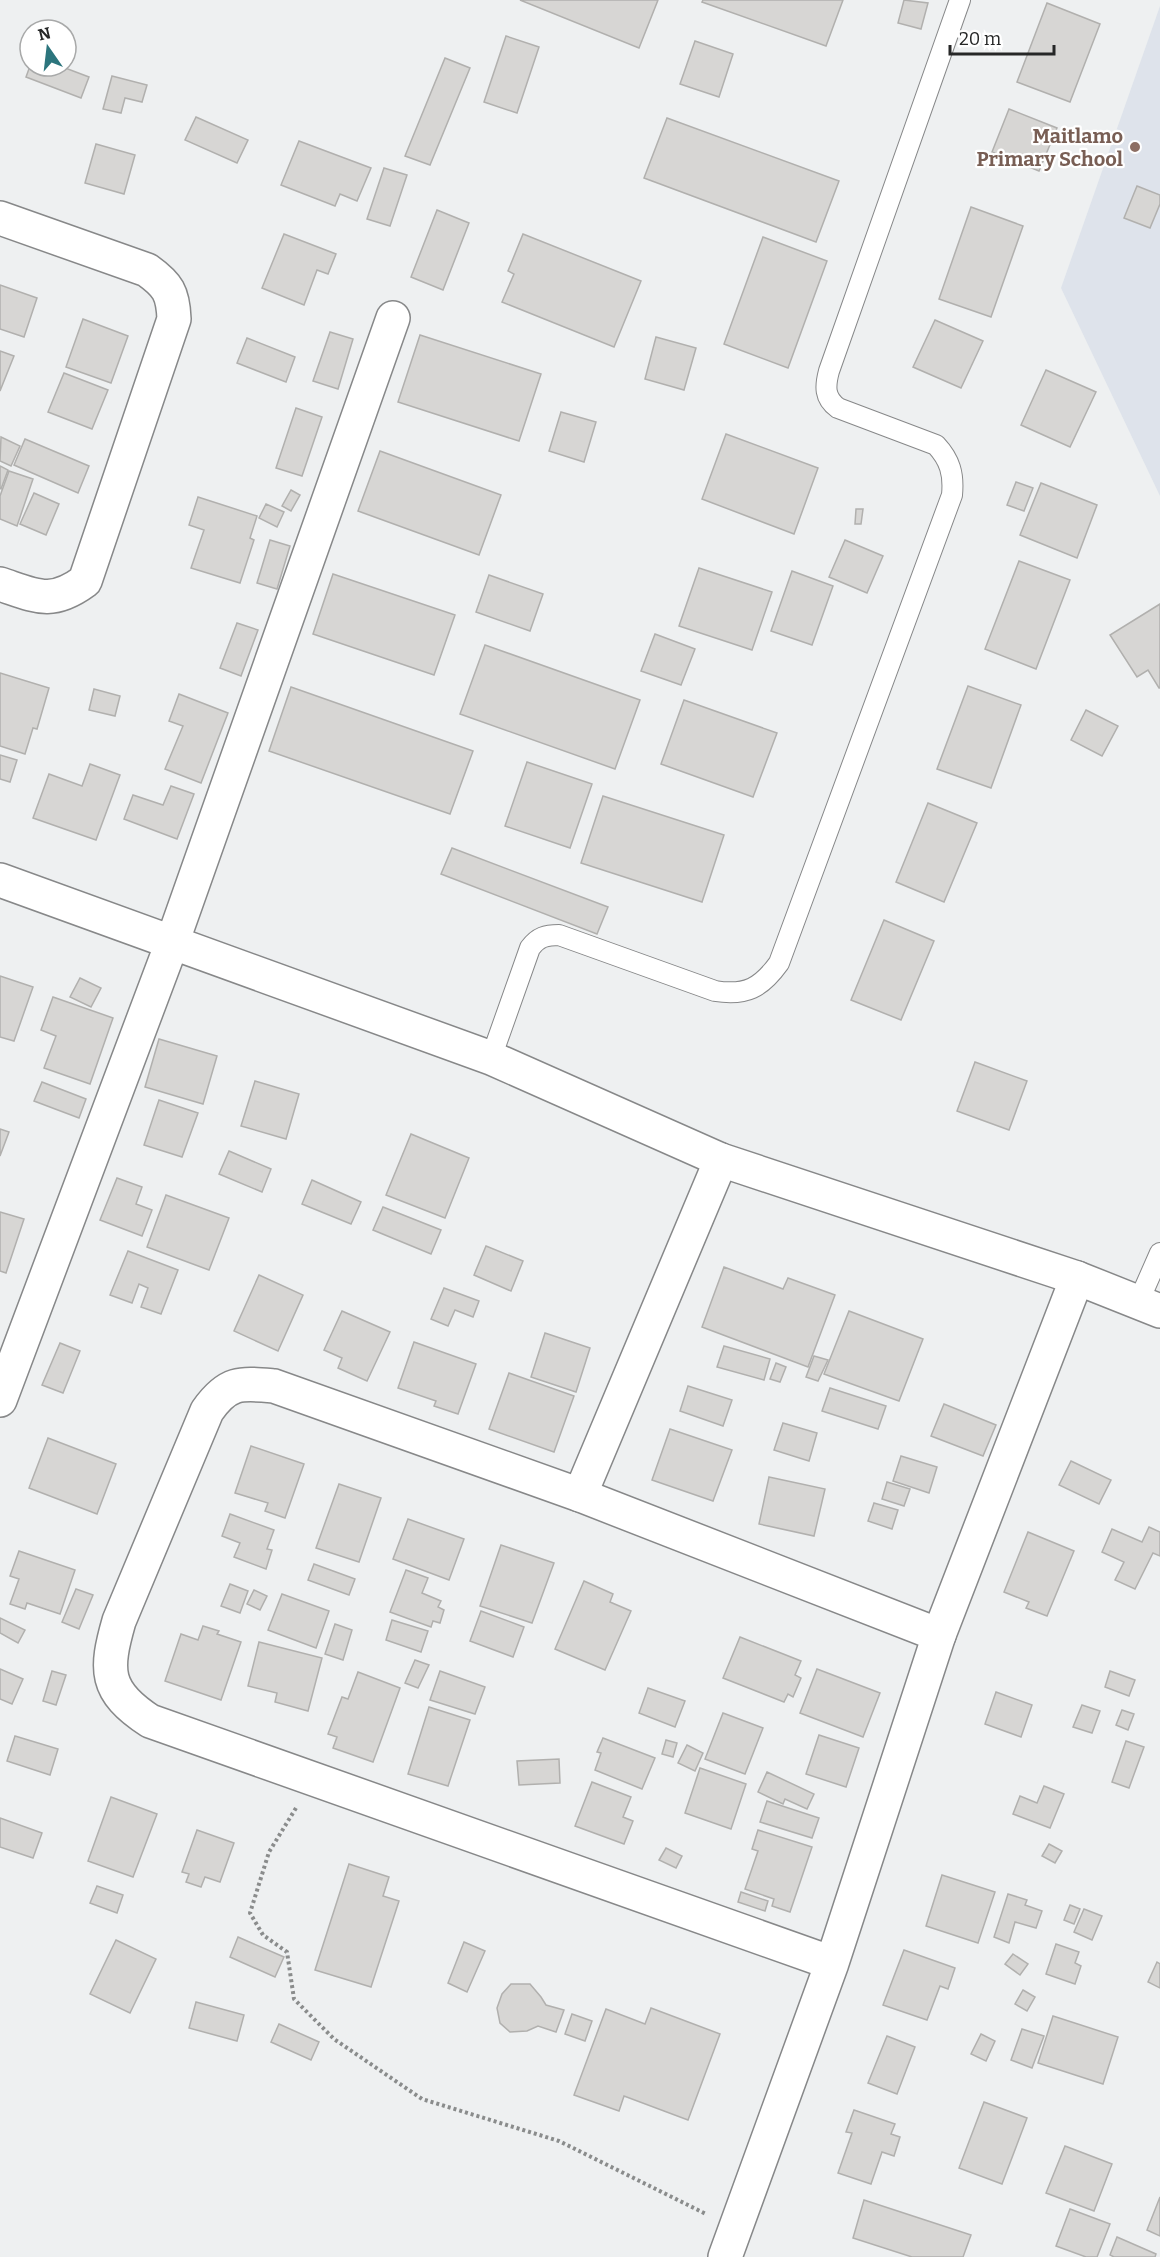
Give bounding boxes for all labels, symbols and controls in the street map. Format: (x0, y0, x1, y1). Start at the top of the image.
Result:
north arrow (18, 18, 78, 78)
scale bar (950, 18, 1054, 56)
text: N (36, 23, 53, 45)
text: 20 m (959, 28, 1001, 50)
place label: Maitlamo Primary School (977, 124, 1123, 171)
marker: Maitlamo Primary School (1128, 140, 1142, 154)

